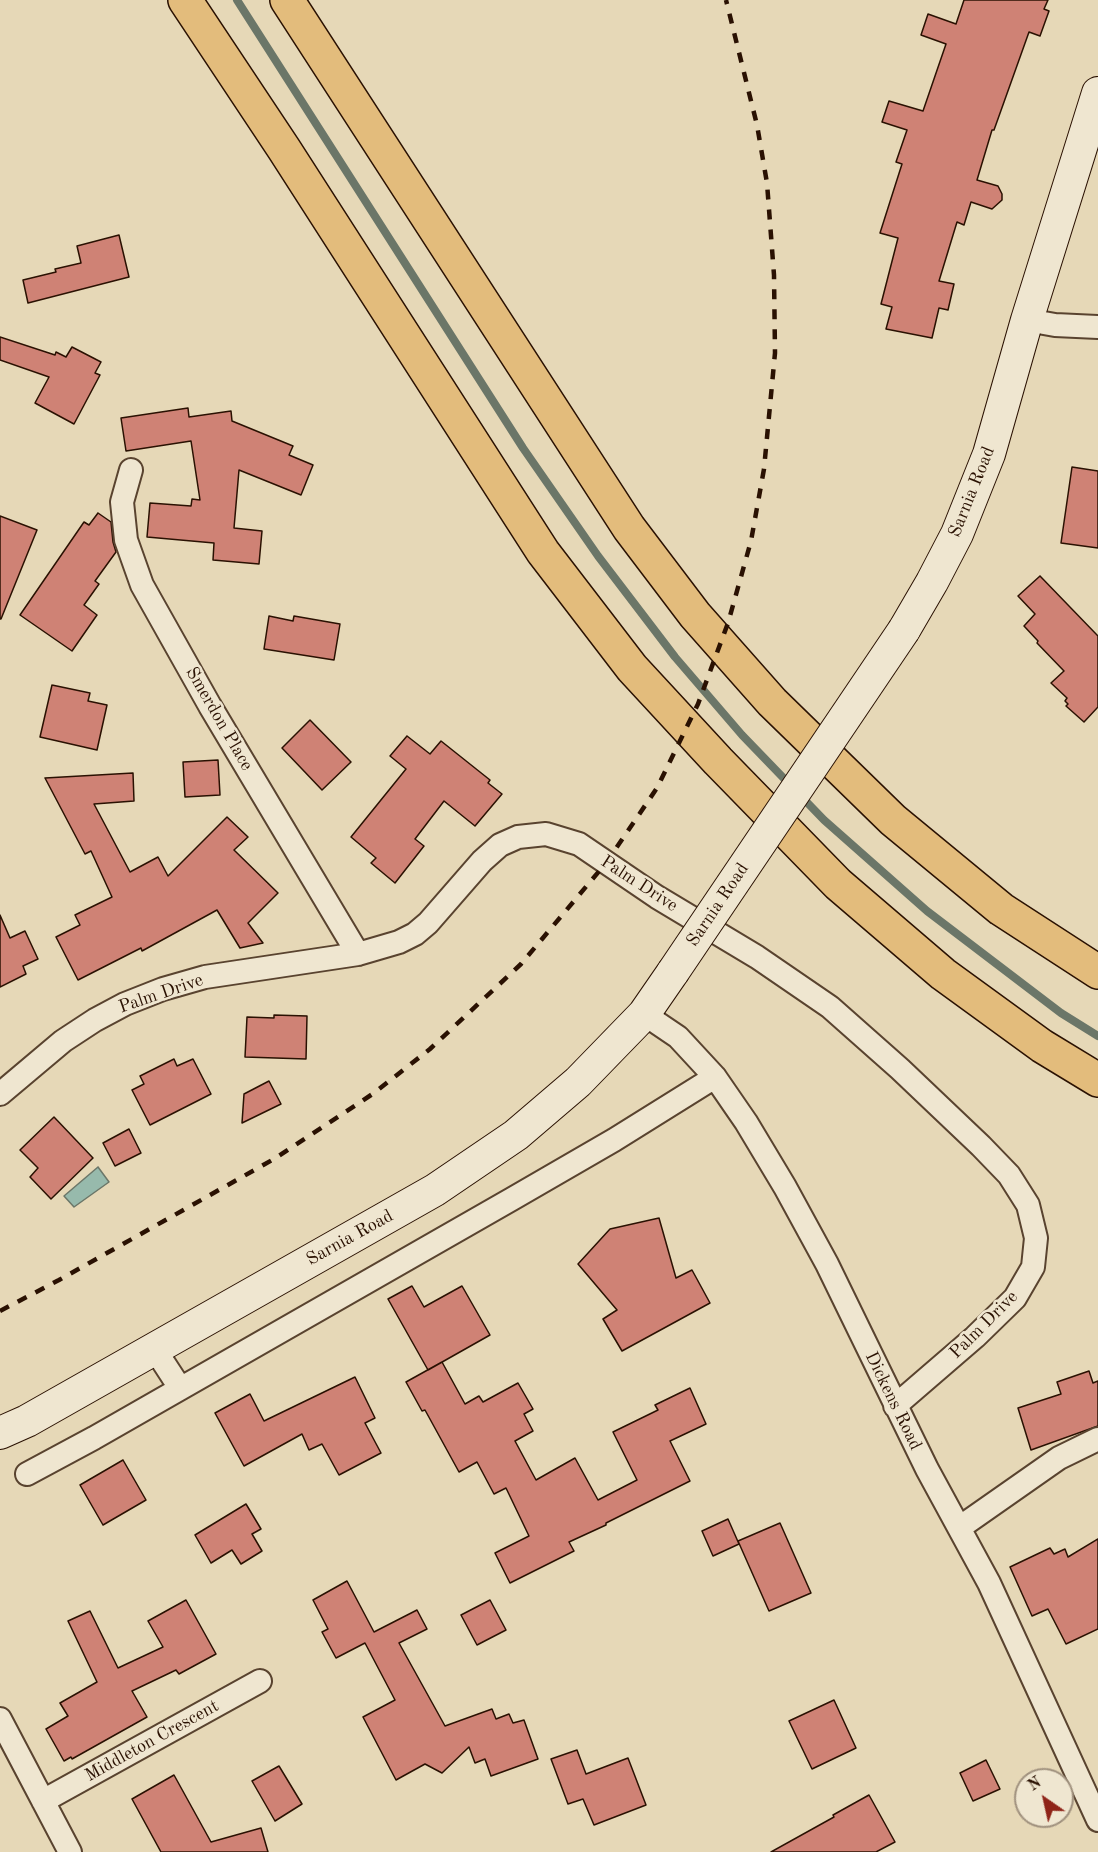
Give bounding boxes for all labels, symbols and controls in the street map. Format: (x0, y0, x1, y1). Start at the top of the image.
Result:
street label: Sarnia Road (944, 443, 1000, 541)
street label: Smerdon Place (181, 663, 257, 775)
street label: Palm Drive (596, 851, 682, 917)
street label: Sarnia Road (682, 859, 754, 951)
street label: Palm Drive (116, 970, 206, 1018)
street label: Sarnia Road (303, 1205, 397, 1271)
street label: Palm Drive (945, 1286, 1023, 1364)
street label: Dickens Road (860, 1348, 926, 1454)
street label: Middleton Crescent (81, 1695, 223, 1787)
north arrow (1014, 1768, 1074, 1828)
text: N (1026, 1775, 1045, 1795)

